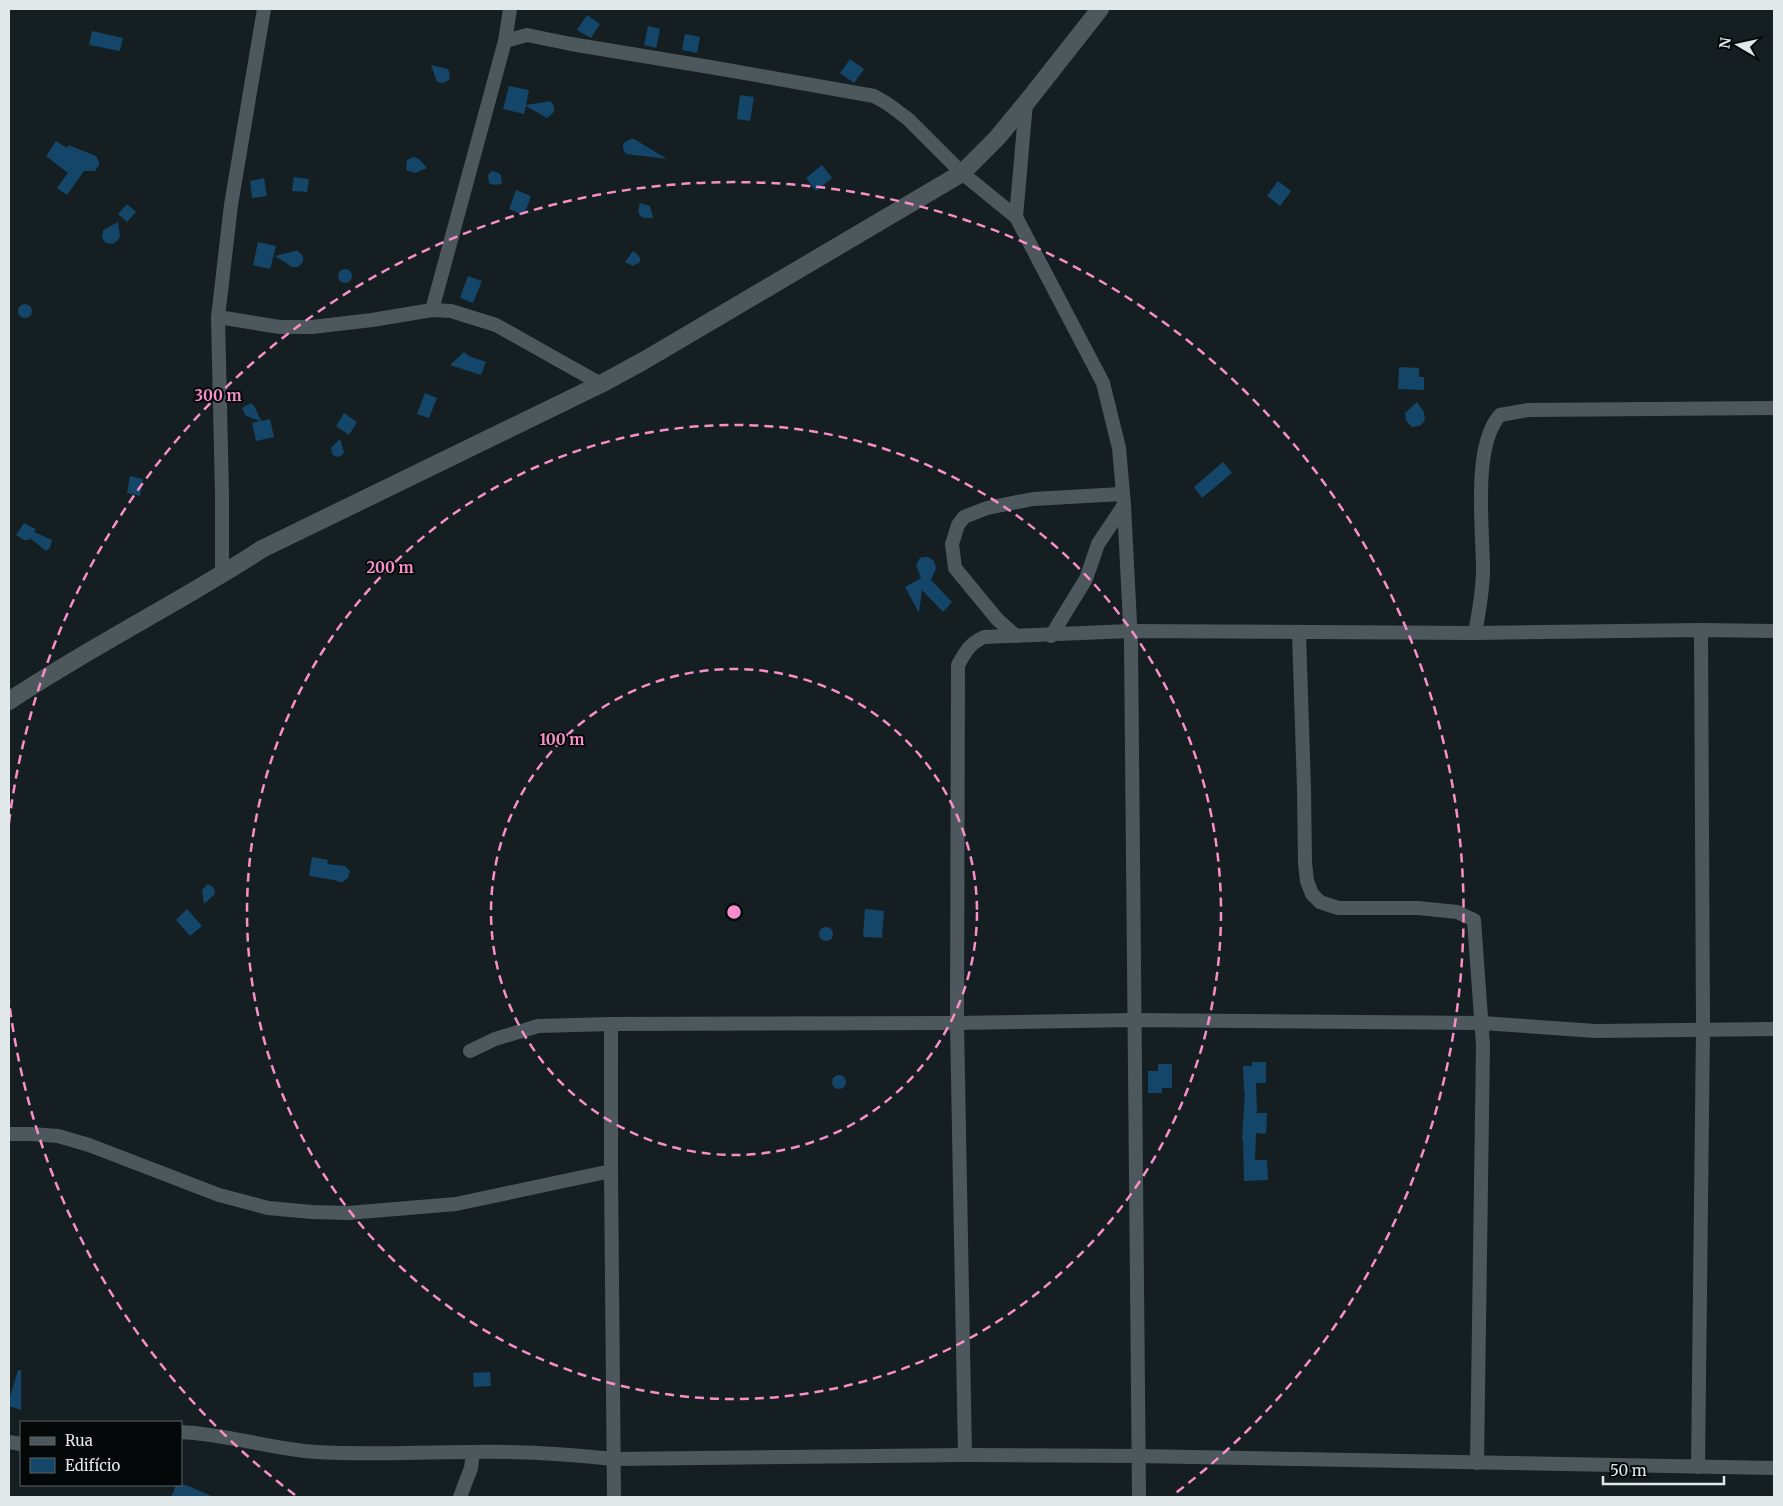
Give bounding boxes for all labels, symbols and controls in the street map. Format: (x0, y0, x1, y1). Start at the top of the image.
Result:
north arrow (1713, 20, 1763, 70)
text: N (1715, 36, 1735, 50)
text: 300 m (194, 386, 242, 405)
text: 200 m (366, 558, 414, 577)
text: 100 m (540, 730, 584, 749)
centre of rings (725, 903, 743, 921)
legend (20, 1421, 182, 1486)
text: Rua (65, 1431, 93, 1450)
scale bar (1603, 1454, 1724, 1486)
text: Edifício (65, 1456, 121, 1475)
text: 50 m (1610, 1461, 1647, 1480)

